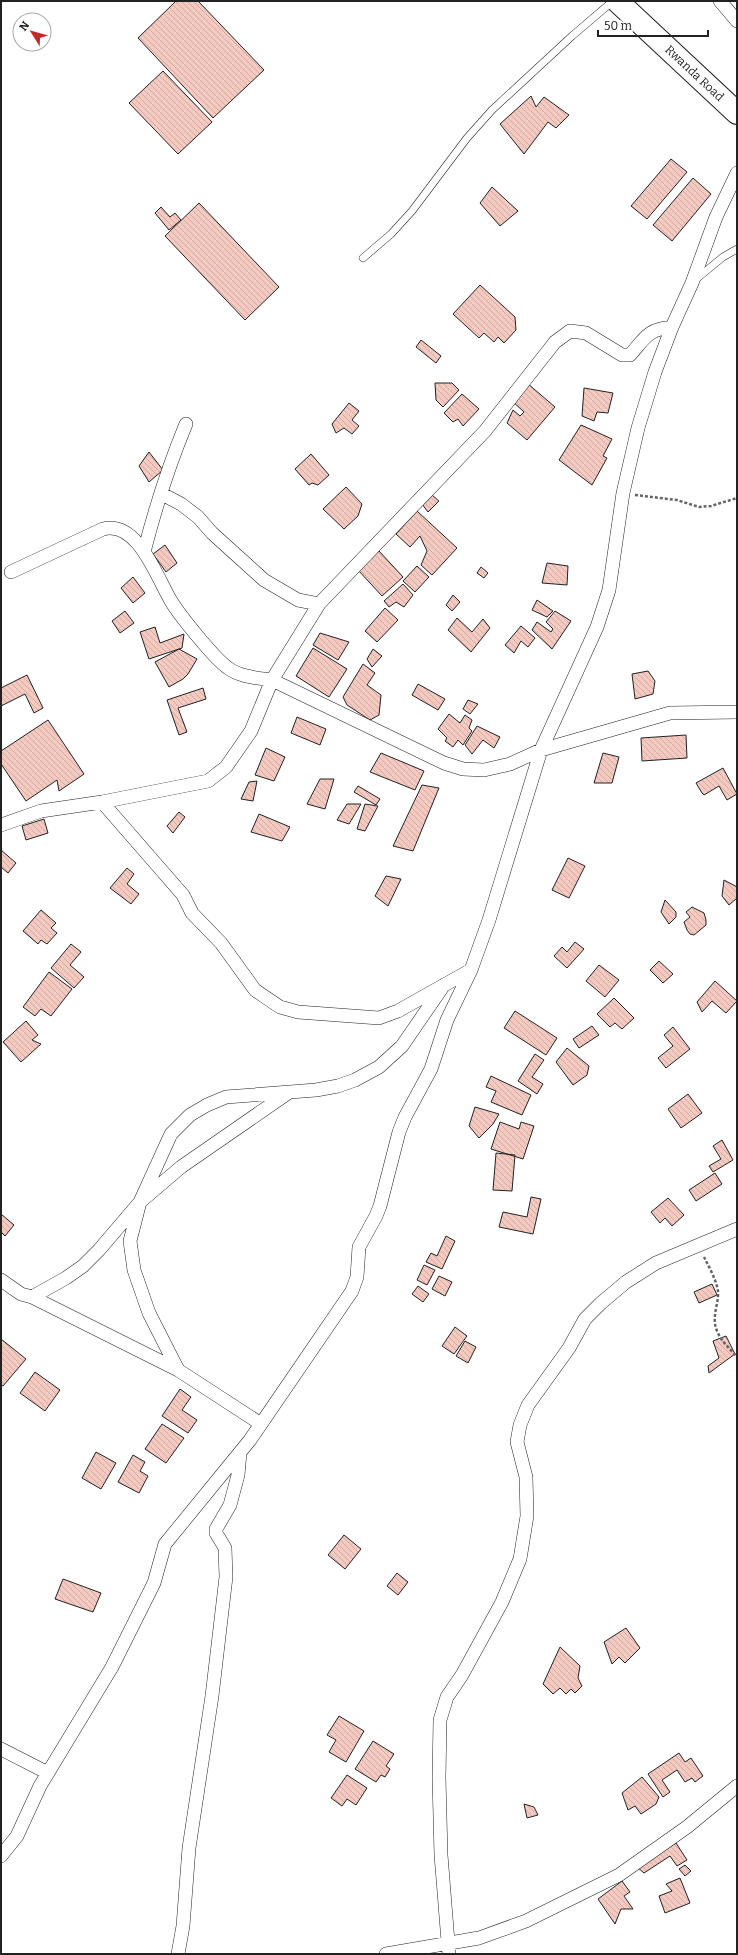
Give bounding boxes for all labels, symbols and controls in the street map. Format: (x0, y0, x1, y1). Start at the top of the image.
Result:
north arrow (12, 12, 52, 52)
scale bar (598, 12, 708, 38)
text: N (17, 19, 32, 34)
text: 50 m (604, 19, 633, 33)
street label: Rwanda Road (662, 43, 727, 104)

